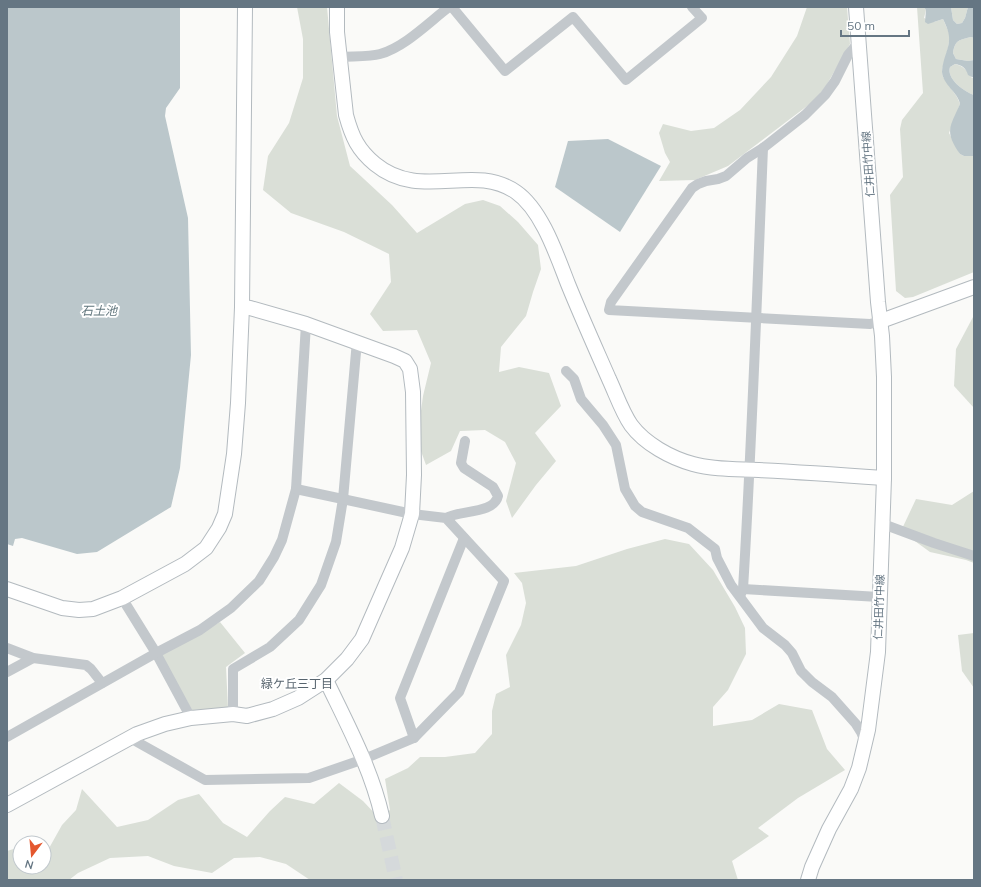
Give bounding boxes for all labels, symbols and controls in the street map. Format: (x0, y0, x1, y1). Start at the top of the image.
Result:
scale bar (841, 12, 909, 38)
text: 50 m (847, 18, 875, 33)
street label: 仁井田竹中線 (859, 131, 877, 197)
water label: 石土池 (81, 303, 118, 318)
street label: 仁井田竹中線 (871, 574, 887, 640)
district label: 緑ケ丘三丁目 (261, 676, 333, 691)
north arrow (12, 835, 52, 875)
text: N (23, 857, 35, 872)

